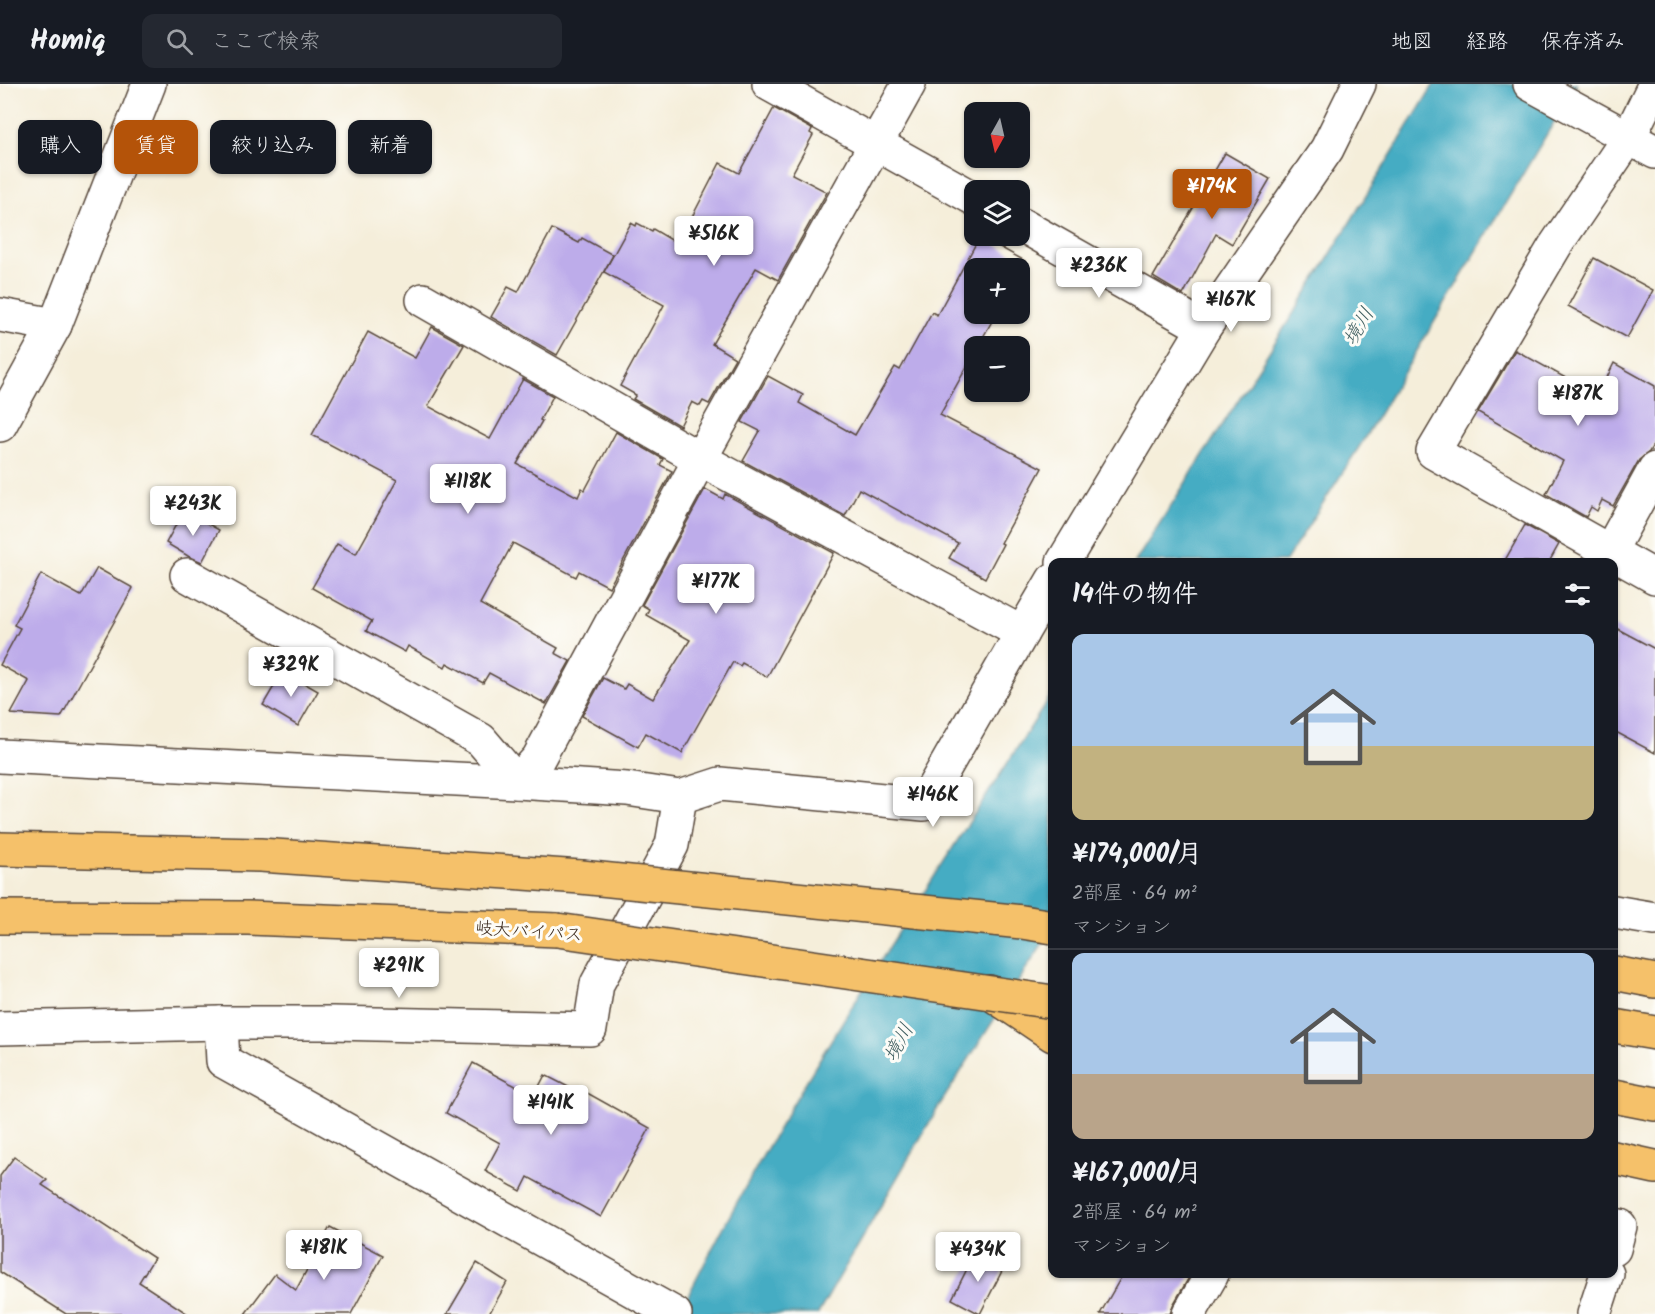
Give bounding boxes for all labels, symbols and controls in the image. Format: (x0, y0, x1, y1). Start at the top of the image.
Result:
search box (142, 14, 562, 68)
text: Homiq (30, 19, 106, 64)
icon: search (163, 25, 196, 58)
text: ここで検索 (211, 25, 321, 60)
text: 地図 (1391, 26, 1433, 59)
text: 経路 (1466, 26, 1508, 59)
text: 保存済み (1541, 26, 1625, 59)
north arrow (964, 102, 1030, 168)
map controls (964, 102, 1030, 402)
chip: 購入 (18, 120, 102, 174)
chip: 賃貸 (114, 120, 198, 174)
chip: 絞り込み (210, 120, 336, 174)
chip: 新着 (348, 120, 432, 174)
pin: ¥174K (1170, 169, 1254, 220)
text: ¥174K (1187, 172, 1237, 204)
button: layers (964, 180, 1030, 246)
pin: ¥516K (672, 216, 756, 267)
text: ¥516K (688, 219, 740, 251)
pin: ¥236K (1057, 248, 1141, 299)
text: ¥236K (1070, 251, 1128, 283)
button: + (964, 258, 1030, 324)
pin: ¥167K (1189, 282, 1273, 333)
text: ¥167K (1206, 285, 1256, 317)
water label: 境川 (1336, 302, 1384, 352)
button: − (964, 336, 1030, 402)
pin: ¥187K (1536, 376, 1620, 427)
text: ¥187K (1552, 379, 1604, 411)
pin: ¥118K (426, 464, 510, 515)
text: ¥118K (444, 467, 492, 499)
pin: ¥243K (151, 486, 235, 537)
text: ¥243K (164, 489, 222, 521)
pin: ¥177K (674, 564, 758, 615)
text: ¥177K (691, 567, 741, 599)
text: 14件の物件 (1072, 574, 1198, 616)
icon: filters (1561, 578, 1594, 611)
pin: ¥329K (249, 647, 333, 698)
text: ¥329K (262, 650, 320, 682)
icon: home (1279, 673, 1387, 781)
pin: ¥146K (891, 777, 975, 828)
text: ¥146K (907, 780, 959, 812)
text: ¥174,000/月 (1072, 834, 1202, 876)
text: 2部屋 · 64 m² (1072, 878, 1197, 910)
text: マンション (1072, 912, 1171, 944)
street label: 岐大バイパス (474, 914, 584, 951)
pin: ¥291K (357, 948, 441, 999)
text: ¥291K (373, 951, 425, 983)
icon: home (1279, 992, 1387, 1100)
water label: 境川 (876, 1018, 923, 1068)
pin: ¥141K (509, 1085, 593, 1136)
text: ¥141K (527, 1088, 575, 1120)
text: ¥167,000/月 (1072, 1153, 1202, 1195)
text: 2部屋 · 64 m² (1072, 1197, 1197, 1229)
pin: ¥181K (282, 1230, 366, 1281)
text: マンション (1072, 1231, 1171, 1263)
pin: ¥434K (936, 1232, 1020, 1283)
text: ¥181K (300, 1233, 348, 1265)
text: ¥434K (949, 1235, 1007, 1267)

